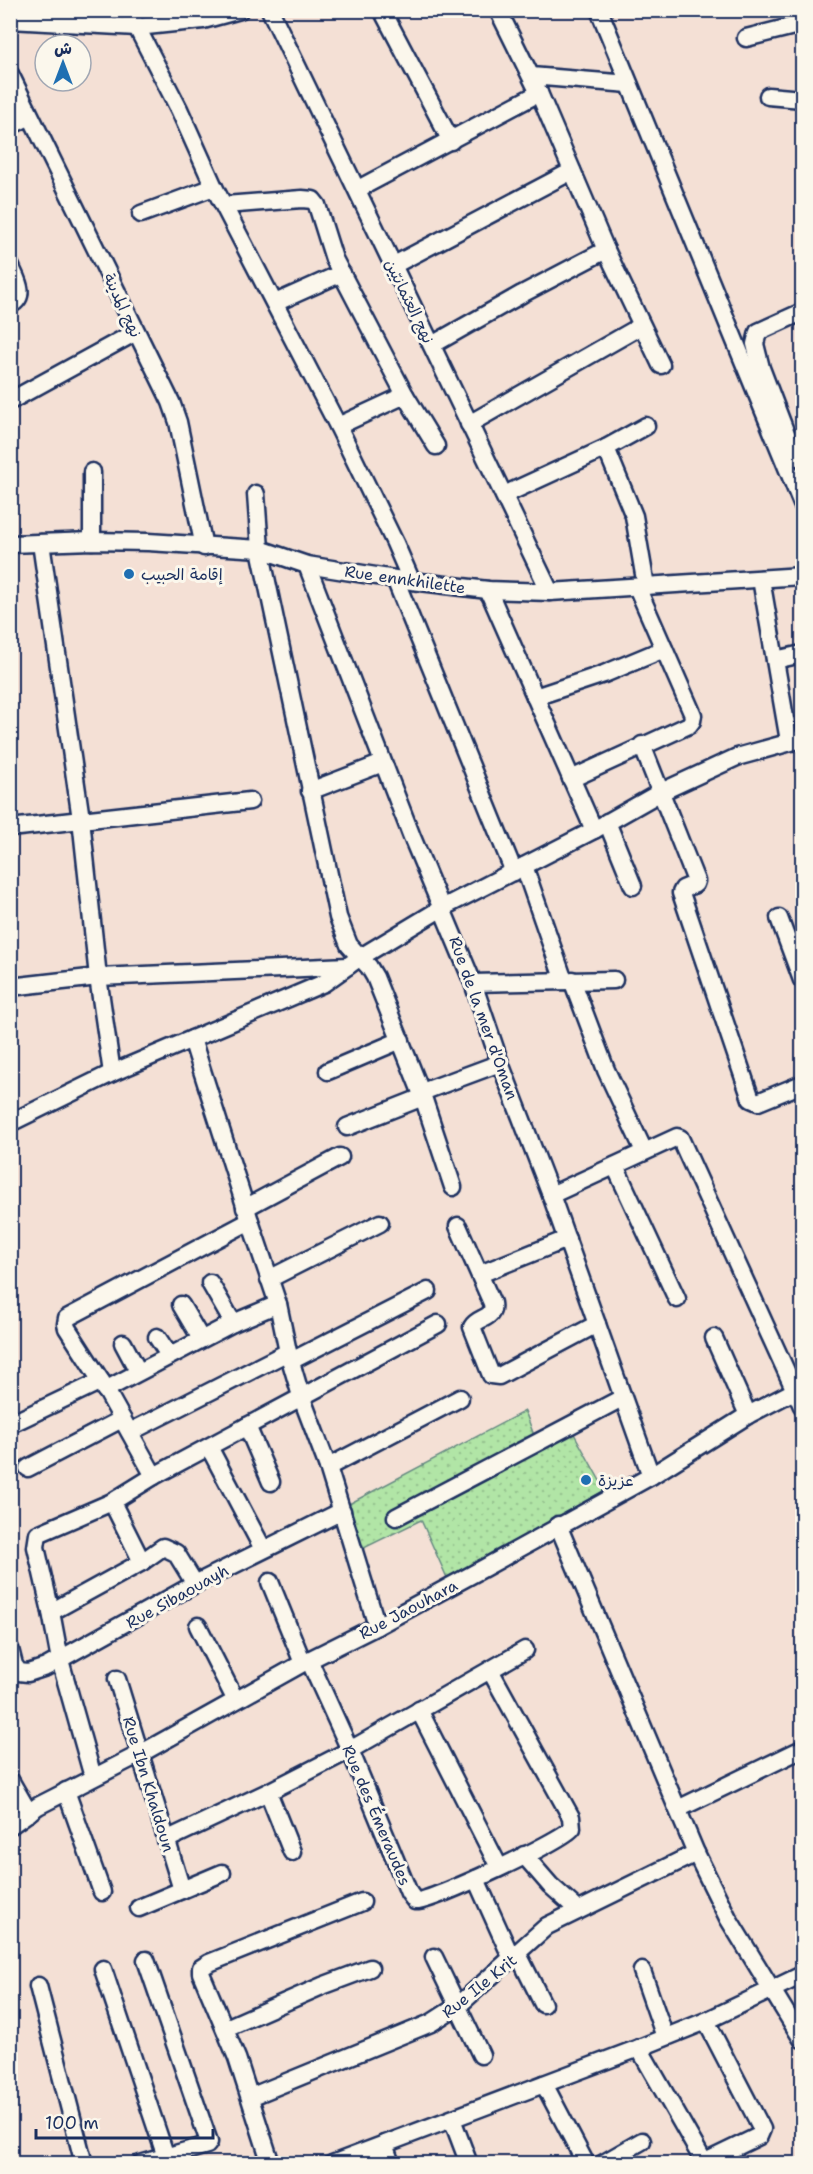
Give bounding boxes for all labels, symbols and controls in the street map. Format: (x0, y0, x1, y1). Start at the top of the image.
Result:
north arrow (33, 33, 93, 93)
text: ش (54, 38, 72, 59)
street label: نهج العثمانيّين (380, 256, 439, 347)
street label: نهج المدينة (99, 270, 147, 341)
street label: Rue ennkhilette (343, 561, 467, 598)
place label: إقامة الحبيب (141, 564, 223, 585)
marker: إقامة الحبيب (122, 567, 136, 581)
street label: Rue de la mer d'Oman (444, 934, 523, 1103)
place label: عزيزة (598, 1470, 634, 1491)
marker: عزيزة (579, 1473, 593, 1487)
street label: Rue Sibaouayh (122, 1560, 232, 1633)
street label: Rue Jaouhara (355, 1575, 461, 1644)
street label: Rue Ibn Khaldoun (118, 1714, 179, 1855)
street label: Rue des Émeraudes (337, 1742, 416, 1889)
street label: Rue Ile Krit (438, 1950, 521, 2023)
scale bar (36, 2102, 213, 2140)
text: 100 m (45, 2111, 99, 2135)

